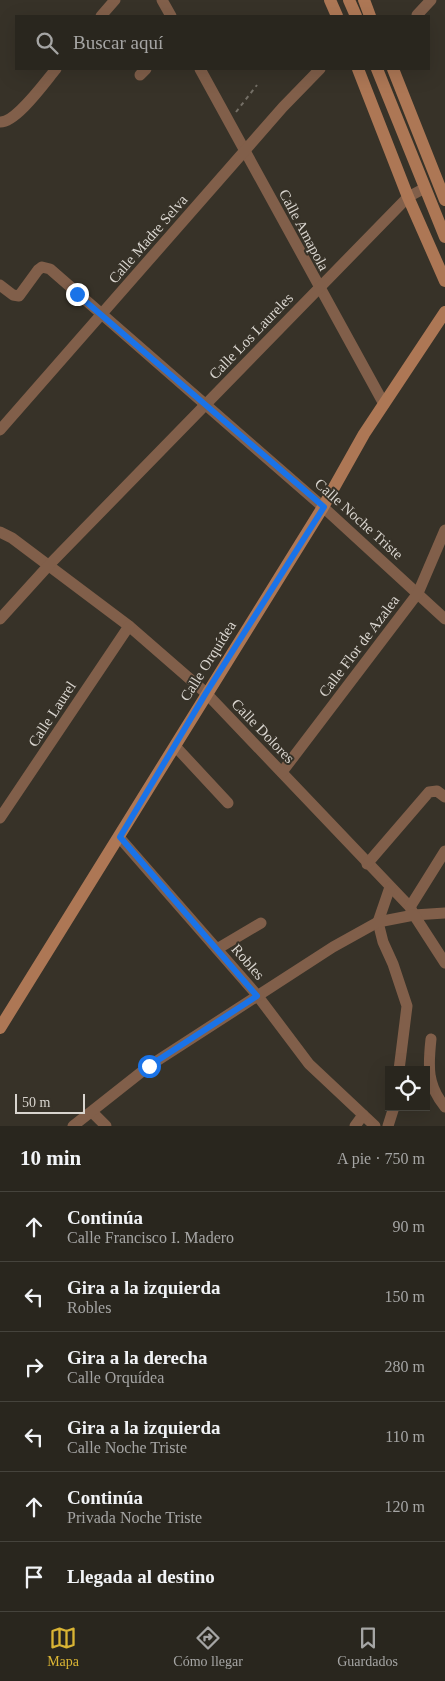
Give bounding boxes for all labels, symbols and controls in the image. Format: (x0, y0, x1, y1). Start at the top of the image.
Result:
search box (15, 15, 430, 70)
icon: search (33, 29, 61, 57)
text: Buscar aquí (73, 32, 163, 53)
street label: Calle Amapola (276, 187, 332, 274)
street label: Calle Madre Selva (105, 191, 191, 286)
route end (66, 283, 89, 306)
street label: Calle Los Laureles (206, 290, 296, 382)
street label: Calle Noche Triste (312, 475, 406, 563)
street label: Calle Flor de Azalea (316, 592, 403, 700)
street label: Calle Orquídea (177, 618, 239, 704)
street label: Calle Laurel (25, 678, 79, 750)
street label: Calle Dolores (228, 696, 298, 766)
street label: Robles (228, 941, 268, 983)
route start (138, 1055, 161, 1078)
map controls (385, 1066, 430, 1111)
button: locate (385, 1066, 430, 1111)
scale bar (15, 1091, 85, 1114)
text: 50 m (22, 1095, 50, 1110)
text: 10 min (20, 1146, 81, 1170)
text: A pie · 750 m (337, 1150, 425, 1167)
text: Continúa (67, 1207, 143, 1228)
icon: ahead (20, 1213, 48, 1241)
text: 90 m (393, 1218, 425, 1235)
text: Calle Francisco I. Madero (67, 1229, 234, 1246)
text: Gira a la izquierda (67, 1277, 221, 1298)
icon: left (20, 1283, 48, 1311)
text: 150 m (385, 1288, 425, 1305)
text: Robles (67, 1299, 111, 1316)
text: Gira a la derecha (67, 1347, 208, 1368)
icon: right (20, 1353, 48, 1381)
text: 280 m (385, 1358, 425, 1375)
text: Calle Orquídea (67, 1369, 164, 1386)
text: Gira a la izquierda (67, 1417, 221, 1438)
icon: left (20, 1423, 48, 1451)
text: 110 m (385, 1428, 425, 1445)
text: Calle Noche Triste (67, 1439, 187, 1456)
text: Continúa (67, 1487, 143, 1508)
icon: ahead (20, 1493, 48, 1521)
text: 120 m (385, 1498, 425, 1515)
text: Privada Noche Triste (67, 1509, 202, 1526)
icon: arrive (20, 1563, 48, 1591)
text: Llegada al destino (67, 1566, 215, 1587)
tab: Mapa (47, 1624, 79, 1670)
tab: Cómo llegar (173, 1624, 243, 1670)
tab: Guardados (337, 1624, 398, 1670)

